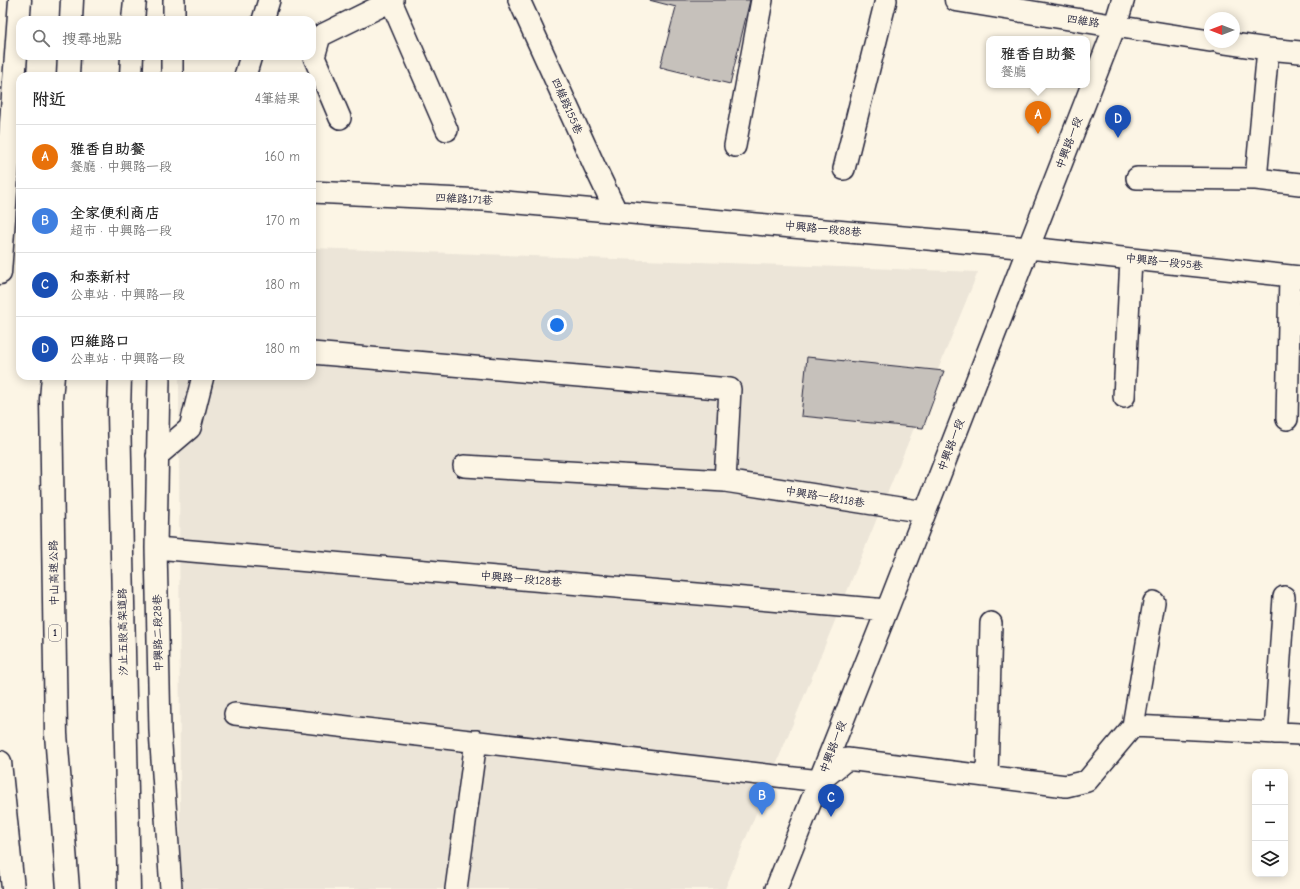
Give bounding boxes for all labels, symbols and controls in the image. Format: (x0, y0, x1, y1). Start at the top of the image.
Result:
street label: 四維路 (1066, 12, 1100, 30)
north arrow (1204, 12, 1240, 48)
search box (16, 16, 316, 60)
icon: search (30, 27, 52, 49)
text: 搜尋地點 (62, 30, 122, 48)
popup (986, 36, 1090, 88)
text: 雅香自助餐 (1000, 45, 1076, 63)
text: 餐廳 (1000, 64, 1027, 79)
street label: 四維路155巷 (549, 76, 585, 136)
text: 附近 (32, 90, 66, 109)
text: 4筆結果 (255, 91, 300, 106)
pin: A (1025, 101, 1051, 134)
pin: D (1105, 105, 1131, 138)
street label: 中興路一段 (1053, 115, 1085, 171)
text: 雅香自助餐 (70, 140, 145, 158)
text: A (41, 149, 49, 164)
text: 160 m (265, 149, 300, 164)
text: 餐廳 · 中興路一段 (70, 159, 172, 174)
street label: 四維路171巷 (435, 191, 493, 207)
text: 全家便利商店 (70, 204, 160, 222)
text: B (41, 213, 49, 228)
text: 170 m (266, 213, 300, 228)
street label: 中興路一段88巷 (784, 219, 862, 239)
text: 超市 · 中興路一段 (70, 223, 172, 238)
street label: 中興路一段95巷 (1125, 251, 1203, 273)
text: 和泰新村 (70, 268, 130, 286)
text: C (41, 277, 49, 292)
text: 180 m (265, 277, 300, 292)
text: 公車站 · 中興路一段 (70, 287, 185, 302)
your location (547, 315, 567, 335)
text: 四維路口 (70, 332, 130, 350)
text: D (41, 341, 49, 356)
text: 180 m (265, 341, 300, 356)
text: 公車站 · 中興路一段 (70, 351, 185, 366)
street label: 中興路一段 (935, 417, 967, 473)
street label: 中興路一段118巷 (784, 484, 866, 510)
street label: 中山高速公路 (47, 540, 61, 606)
street label: 中興路ㄧ段128巷 (480, 569, 562, 589)
street label: 汐止五股高架道路 (116, 588, 130, 676)
street label: 中興路二段28巷 (151, 594, 165, 672)
road number: 1 (49, 625, 61, 641)
street label: 中興路一段 (817, 719, 849, 775)
map controls (1252, 769, 1288, 877)
button: + (1252, 769, 1288, 805)
pin: B (749, 782, 775, 815)
pin: C (818, 784, 844, 817)
button: − (1252, 805, 1288, 841)
button: layers (1252, 841, 1288, 877)

